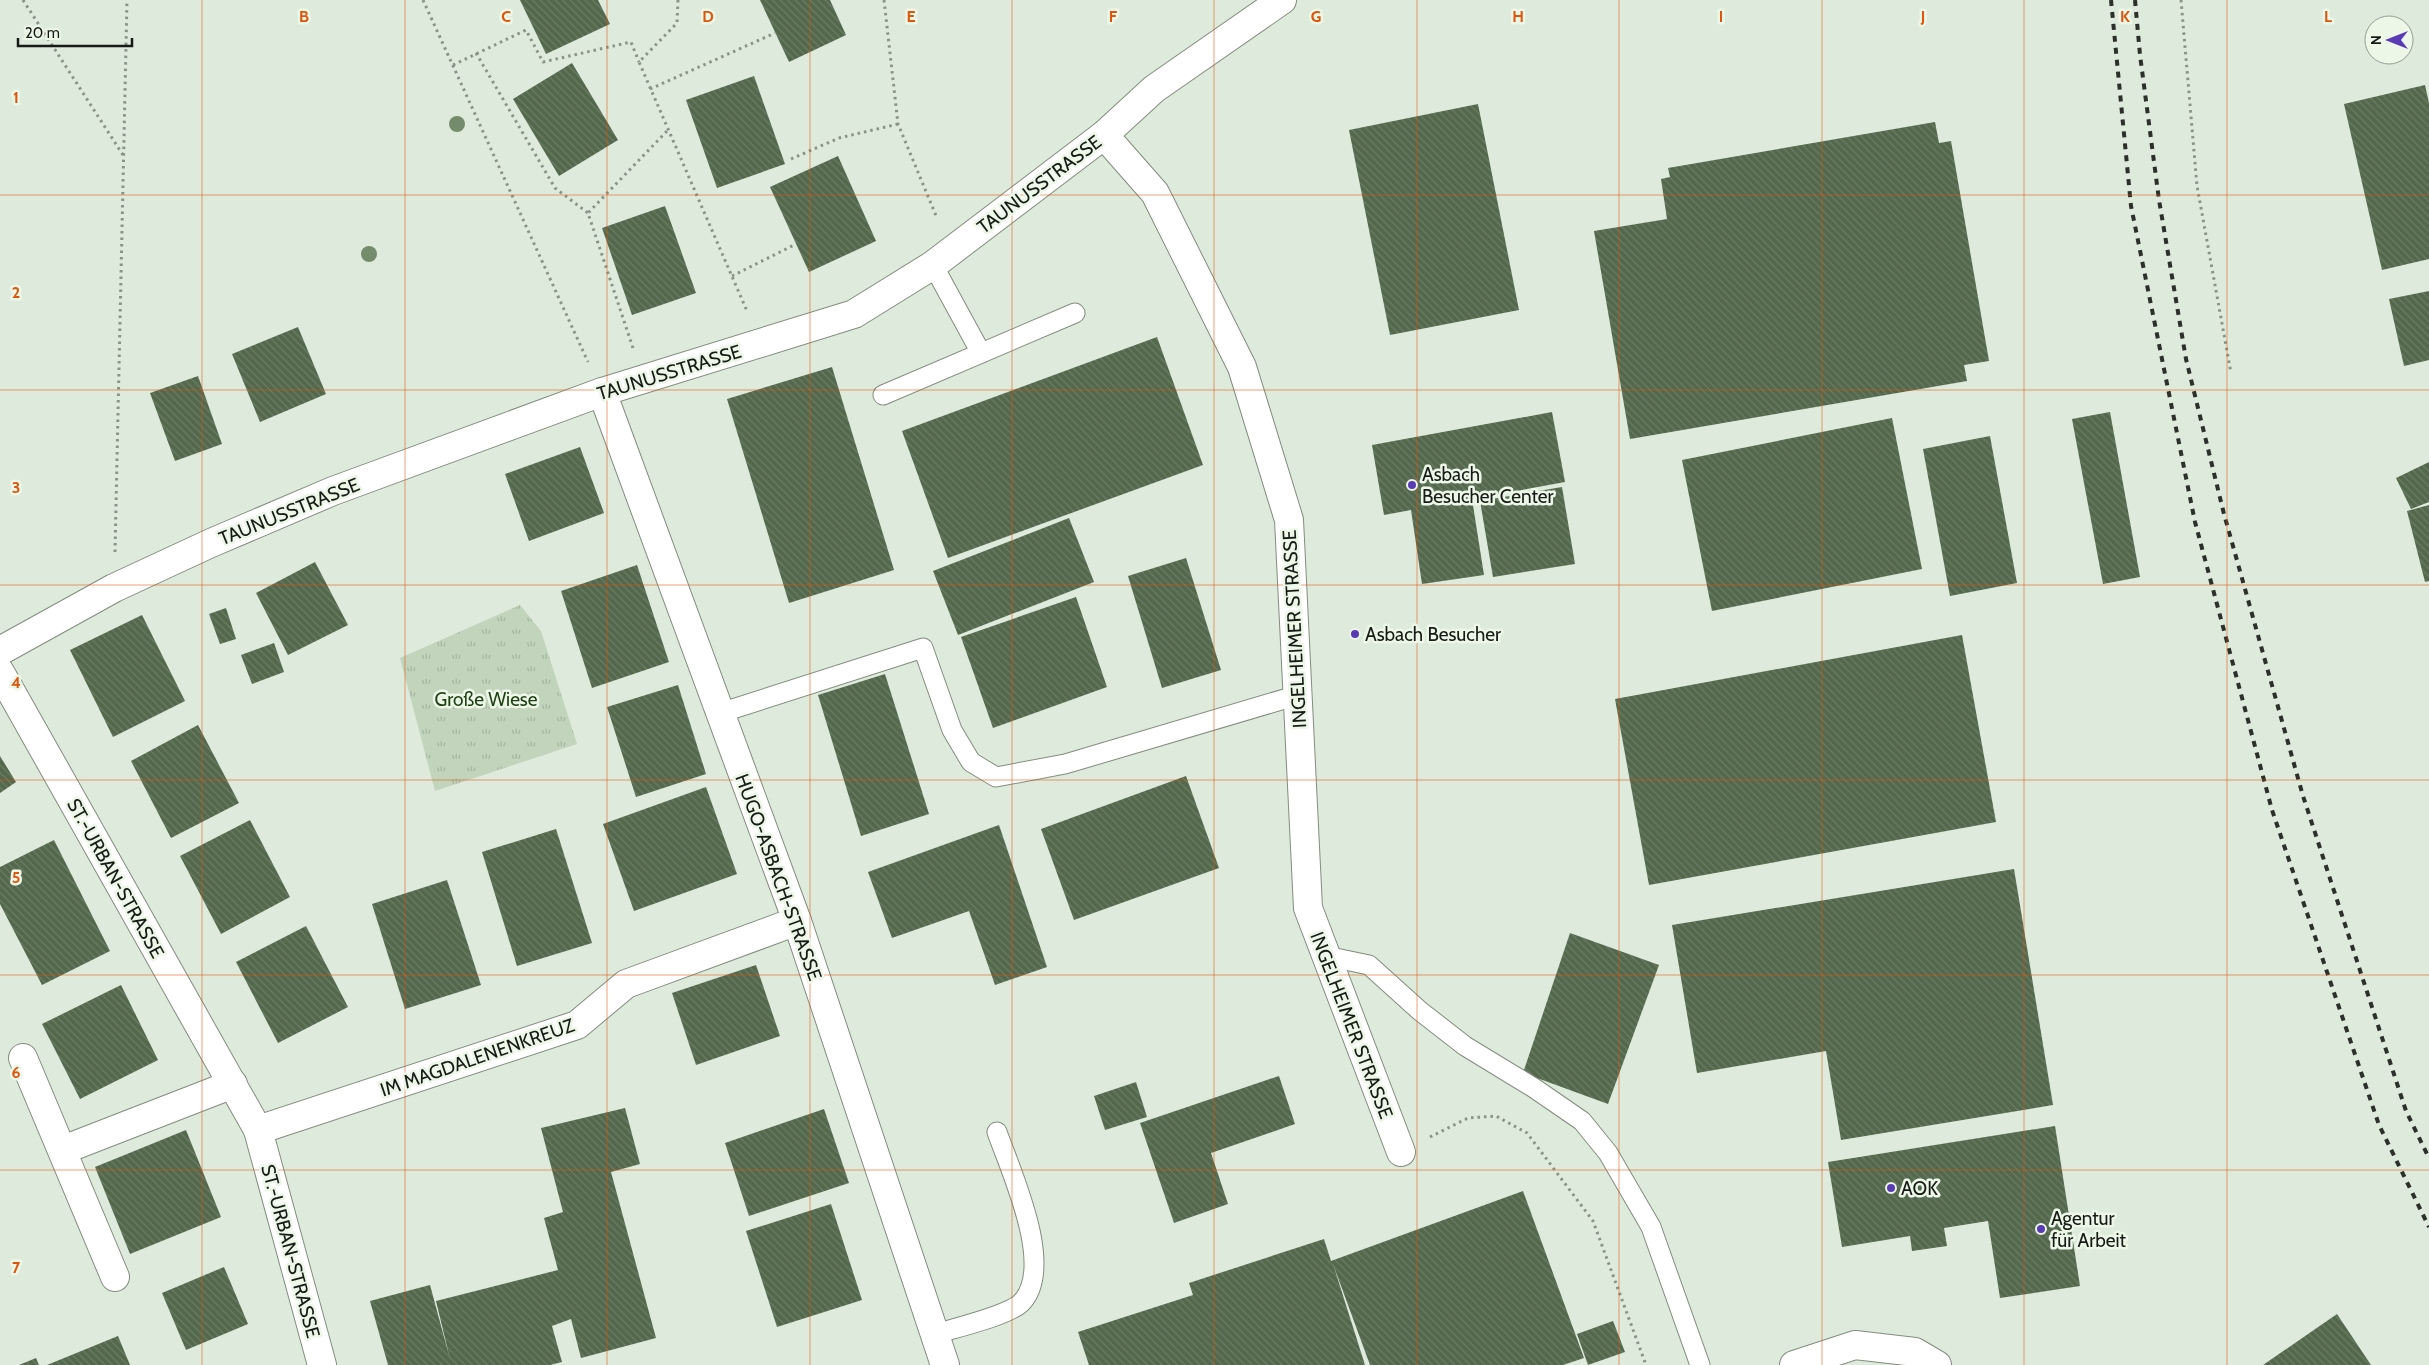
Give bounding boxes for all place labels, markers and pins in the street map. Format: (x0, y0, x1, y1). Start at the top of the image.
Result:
place label: Asbach Besucher Center (1422, 463, 1554, 508)
marker: Asbach Besucher Center (1406, 479, 1418, 491)
place label: Asbach Besucher (1365, 623, 1501, 646)
marker: Asbach Besucher (1349, 628, 1361, 640)
place label: AOK (1901, 1177, 1938, 1200)
marker: AOK (1885, 1182, 1897, 1194)
place label: Agentur für Arbeit (2051, 1207, 2127, 1252)
marker: Agentur für Arbeit (2035, 1223, 2047, 1235)

